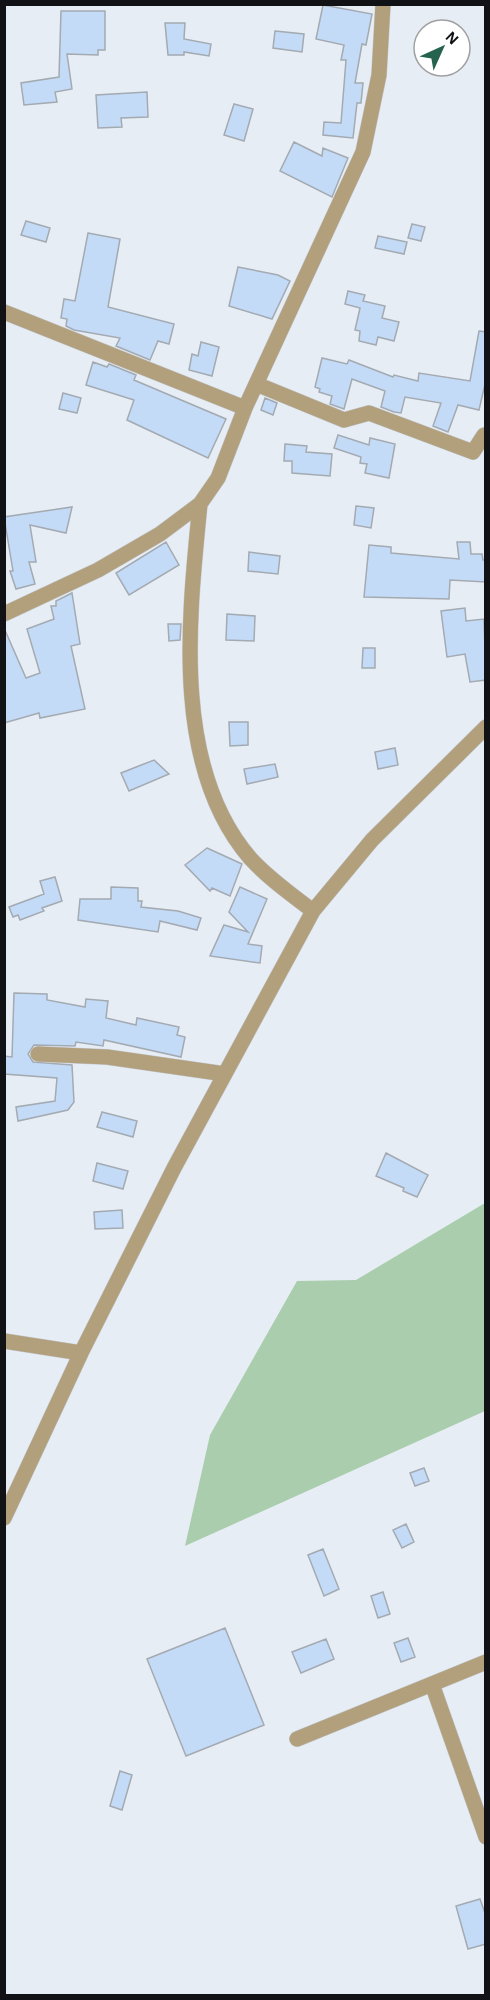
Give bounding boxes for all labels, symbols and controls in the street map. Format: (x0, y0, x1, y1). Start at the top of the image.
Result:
north arrow (412, 18, 472, 78)
text: N (442, 29, 461, 48)

